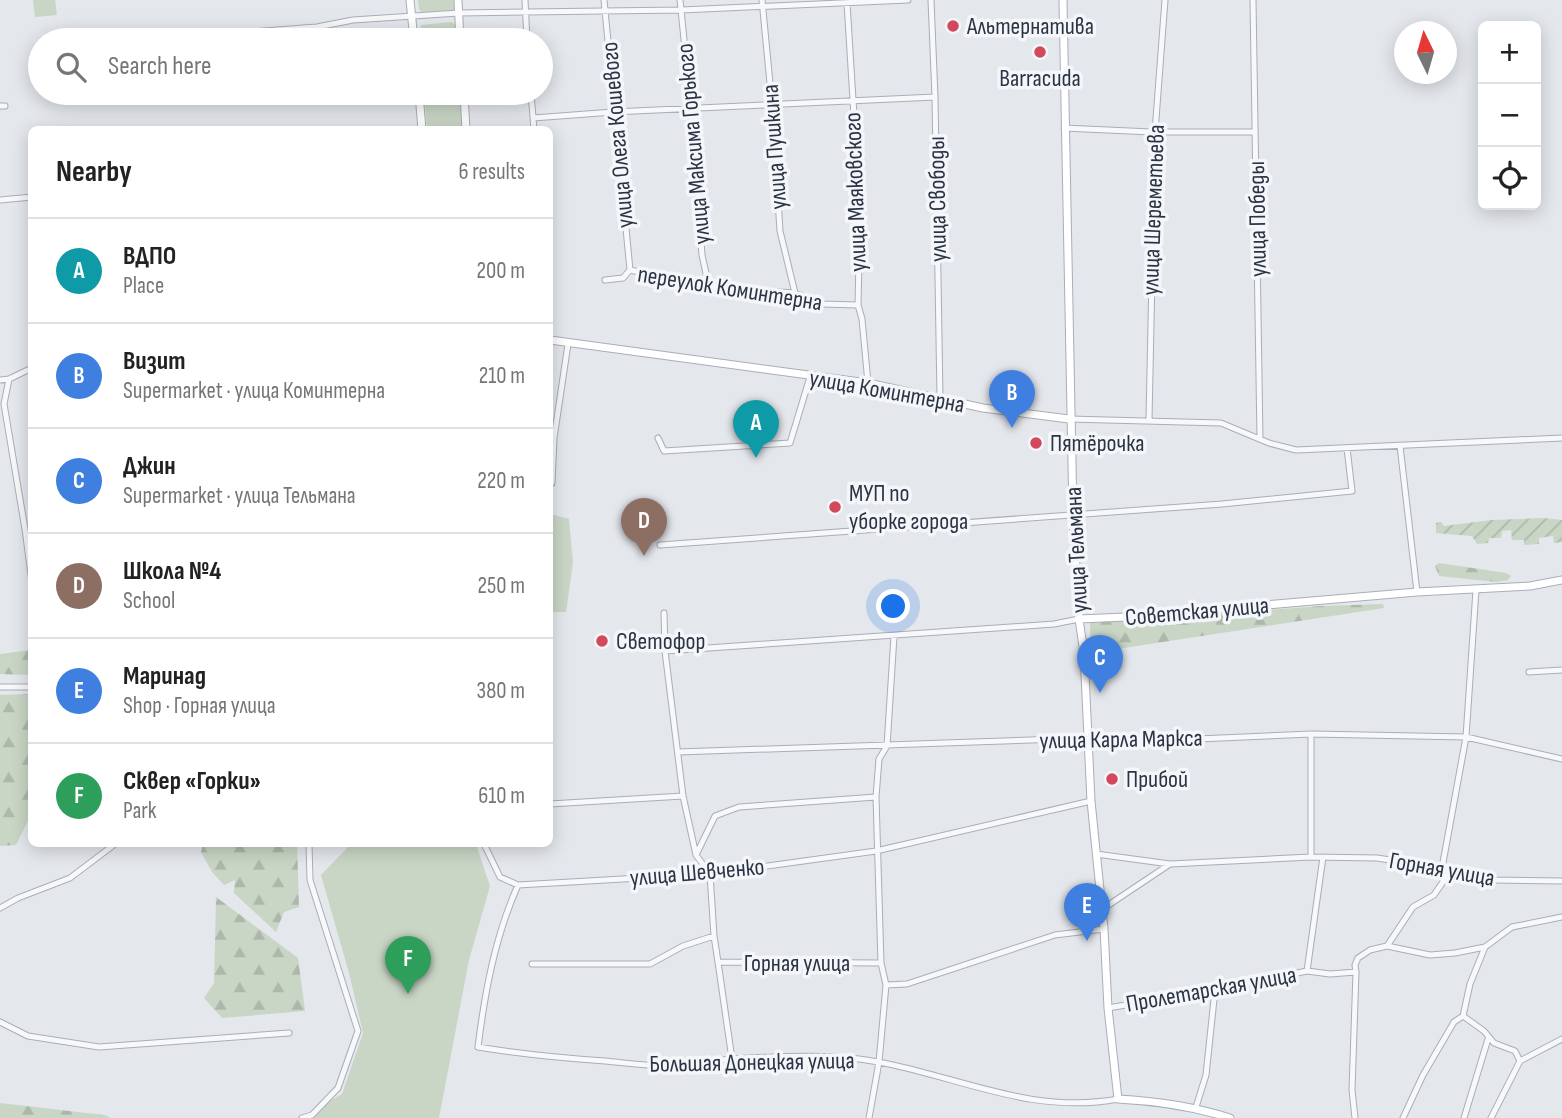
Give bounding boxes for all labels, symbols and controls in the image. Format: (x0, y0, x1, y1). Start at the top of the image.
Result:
place label: Альтернатива (966, 12, 1094, 41)
marker: Альтернатива (945, 18, 961, 34)
north arrow (1394, 21, 1457, 84)
map controls (1478, 21, 1541, 210)
button: + (1478, 21, 1541, 84)
search box (28, 28, 553, 105)
street label: улица Олега Кошевого (595, 41, 640, 229)
street label: улица Максима Горького (670, 42, 717, 246)
marker: Barracuda (1032, 44, 1048, 60)
icon: search (52, 48, 90, 86)
text: Search here (108, 51, 211, 82)
place label: Barracuda (999, 64, 1081, 93)
street label: улица Пушкина (756, 83, 793, 211)
button: − (1478, 84, 1541, 147)
street label: улица Маяковского (838, 112, 873, 272)
street label: улица Шереметьева (1136, 124, 1171, 296)
street label: улица Свободы (922, 136, 953, 262)
button: locate (1478, 147, 1541, 210)
text: Nearby (56, 154, 132, 190)
text: 6 results (459, 158, 525, 186)
street label: улица Победы (1242, 161, 1273, 277)
text: ВДПО (123, 241, 176, 272)
text: A (74, 257, 84, 285)
text: 200 m (477, 257, 525, 285)
street label: переулок Коминтерна (636, 260, 824, 317)
text: Place (123, 272, 164, 300)
text: Визит (123, 346, 185, 377)
text: B (74, 362, 84, 390)
text: 210 m (479, 362, 525, 390)
street label: улица Коминтерна (807, 364, 967, 419)
pin: B (989, 370, 1035, 428)
text: Supermarket · улица Коминтерна (123, 377, 385, 405)
pin: A (733, 400, 779, 458)
place label: Пятёрочка (1050, 429, 1144, 458)
marker: Пятёрочка (1028, 435, 1044, 451)
text: Джин (123, 451, 176, 482)
text: C (73, 467, 85, 495)
text: 220 m (477, 467, 525, 495)
place label: МУП по уборке города (849, 479, 968, 536)
text: Supermarket · улица Тельмана (123, 482, 356, 510)
street label: улица Тельмана (1059, 486, 1094, 614)
pin: D (621, 498, 667, 556)
marker: МУП по уборке города (827, 499, 843, 515)
text: Школа №4 (123, 556, 221, 587)
text: D (73, 572, 85, 600)
text: 250 m (478, 572, 525, 600)
text: School (123, 587, 175, 615)
your location (876, 589, 910, 623)
street label: Советская улица (1124, 591, 1270, 632)
place label: Светофор (616, 627, 706, 656)
marker: Светофор (594, 633, 610, 649)
pin: C (1077, 635, 1123, 693)
text: Маринад (123, 661, 206, 692)
text: E (74, 677, 84, 705)
text: 380 m (477, 677, 525, 705)
text: Shop · Горная улица (123, 692, 276, 720)
street label: улица Карла Маркса (1039, 724, 1203, 755)
place label: Прибой (1126, 765, 1188, 794)
text: Сквер «Горки» (123, 766, 261, 797)
marker: Прибой (1104, 771, 1120, 787)
text: F (74, 782, 84, 810)
text: 610 m (478, 782, 525, 810)
text: Park (123, 797, 157, 825)
street label: Горная улица (1387, 846, 1497, 893)
street label: улица Шевченко (629, 852, 765, 893)
pin: E (1064, 883, 1110, 941)
pin: F (385, 936, 431, 994)
street label: Горная улица (744, 949, 850, 978)
street label: Пролетарская улица (1124, 960, 1299, 1019)
street label: Большая Донецкая улица (649, 1046, 855, 1079)

